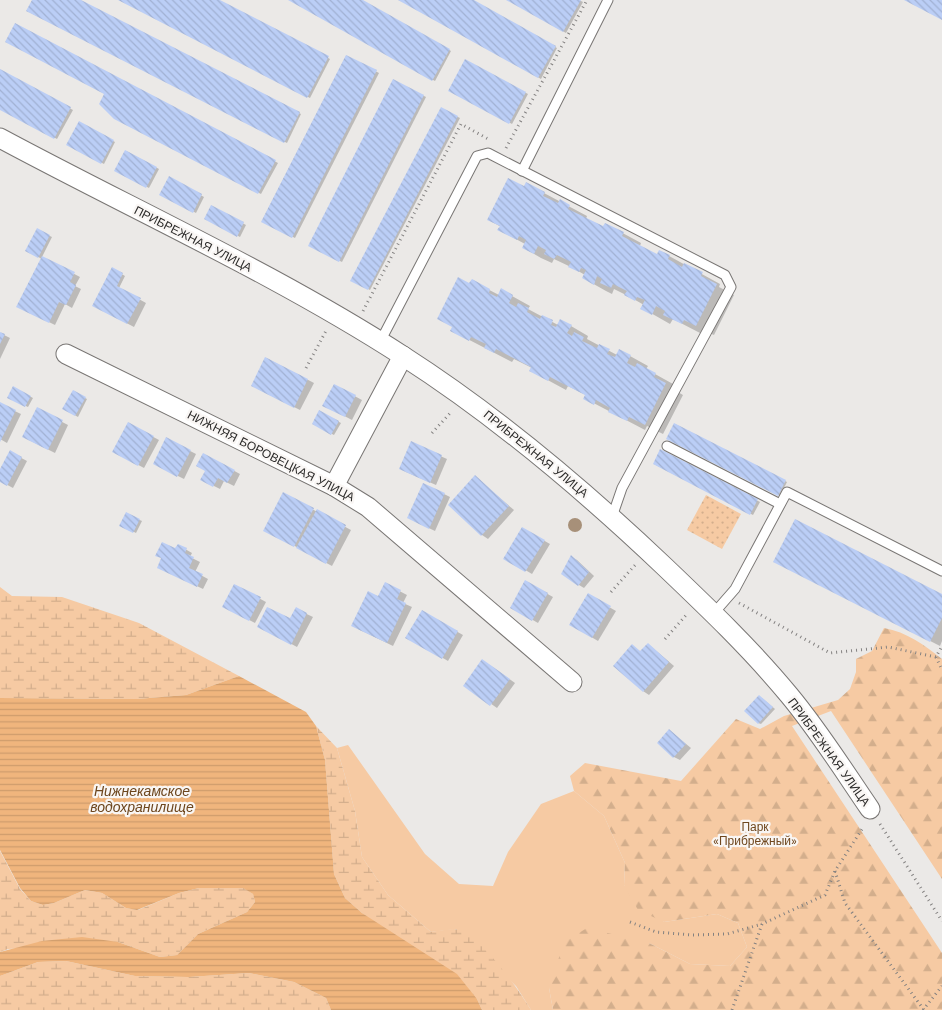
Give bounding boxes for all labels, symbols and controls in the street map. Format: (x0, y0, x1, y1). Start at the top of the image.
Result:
street label: ПРИБРЕЖНАЯ УЛИЦА (132, 203, 254, 275)
street label: НИЖНЯЯ БОРОВЕЦКАЯ УЛИЦА (185, 408, 357, 504)
street label: ПРИБРЕЖНАЯ УЛИЦА (481, 408, 591, 500)
street label: ПРИБРЕЖНАЯ УЛИЦА (785, 695, 873, 809)
water label: Нижнекамское водохранилище (90, 783, 194, 815)
park label: Парк «Прибрежный» (713, 820, 797, 848)

